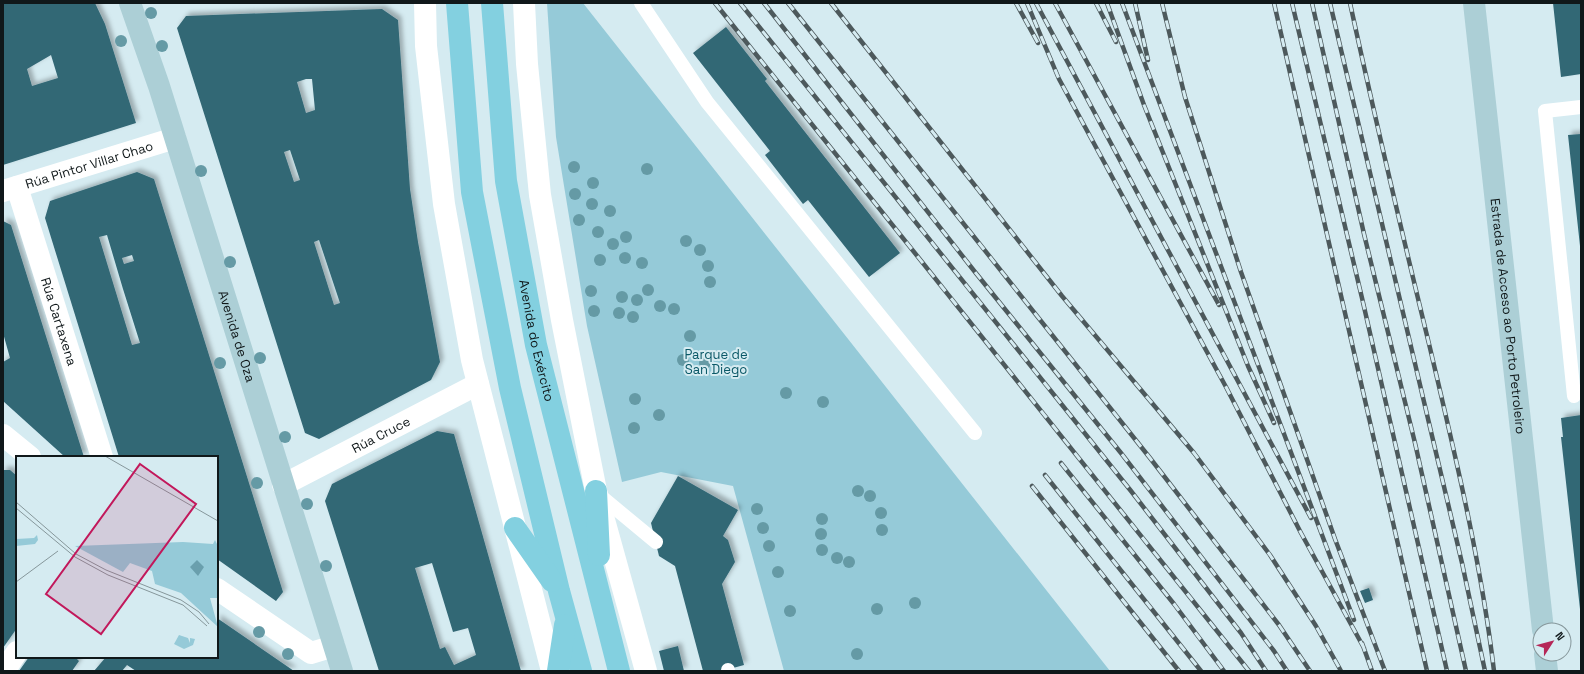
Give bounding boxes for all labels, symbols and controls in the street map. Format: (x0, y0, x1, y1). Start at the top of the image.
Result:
street label: Rúa Pintor Villar Chao (23, 137, 155, 192)
street label: Estrada de Acceso ao Porto Petroleiro (1487, 197, 1530, 435)
street label: Rúa Cartaxena (37, 275, 81, 368)
street label: Avenida do Exército (516, 278, 559, 403)
street label: Avenida de Oza (215, 288, 260, 385)
park label: Parque de San Diego (684, 346, 748, 378)
street label: Rúa Cruce (348, 412, 413, 457)
inset map (16, 456, 218, 658)
north arrow (1532, 622, 1572, 662)
text: N (1552, 629, 1568, 643)

